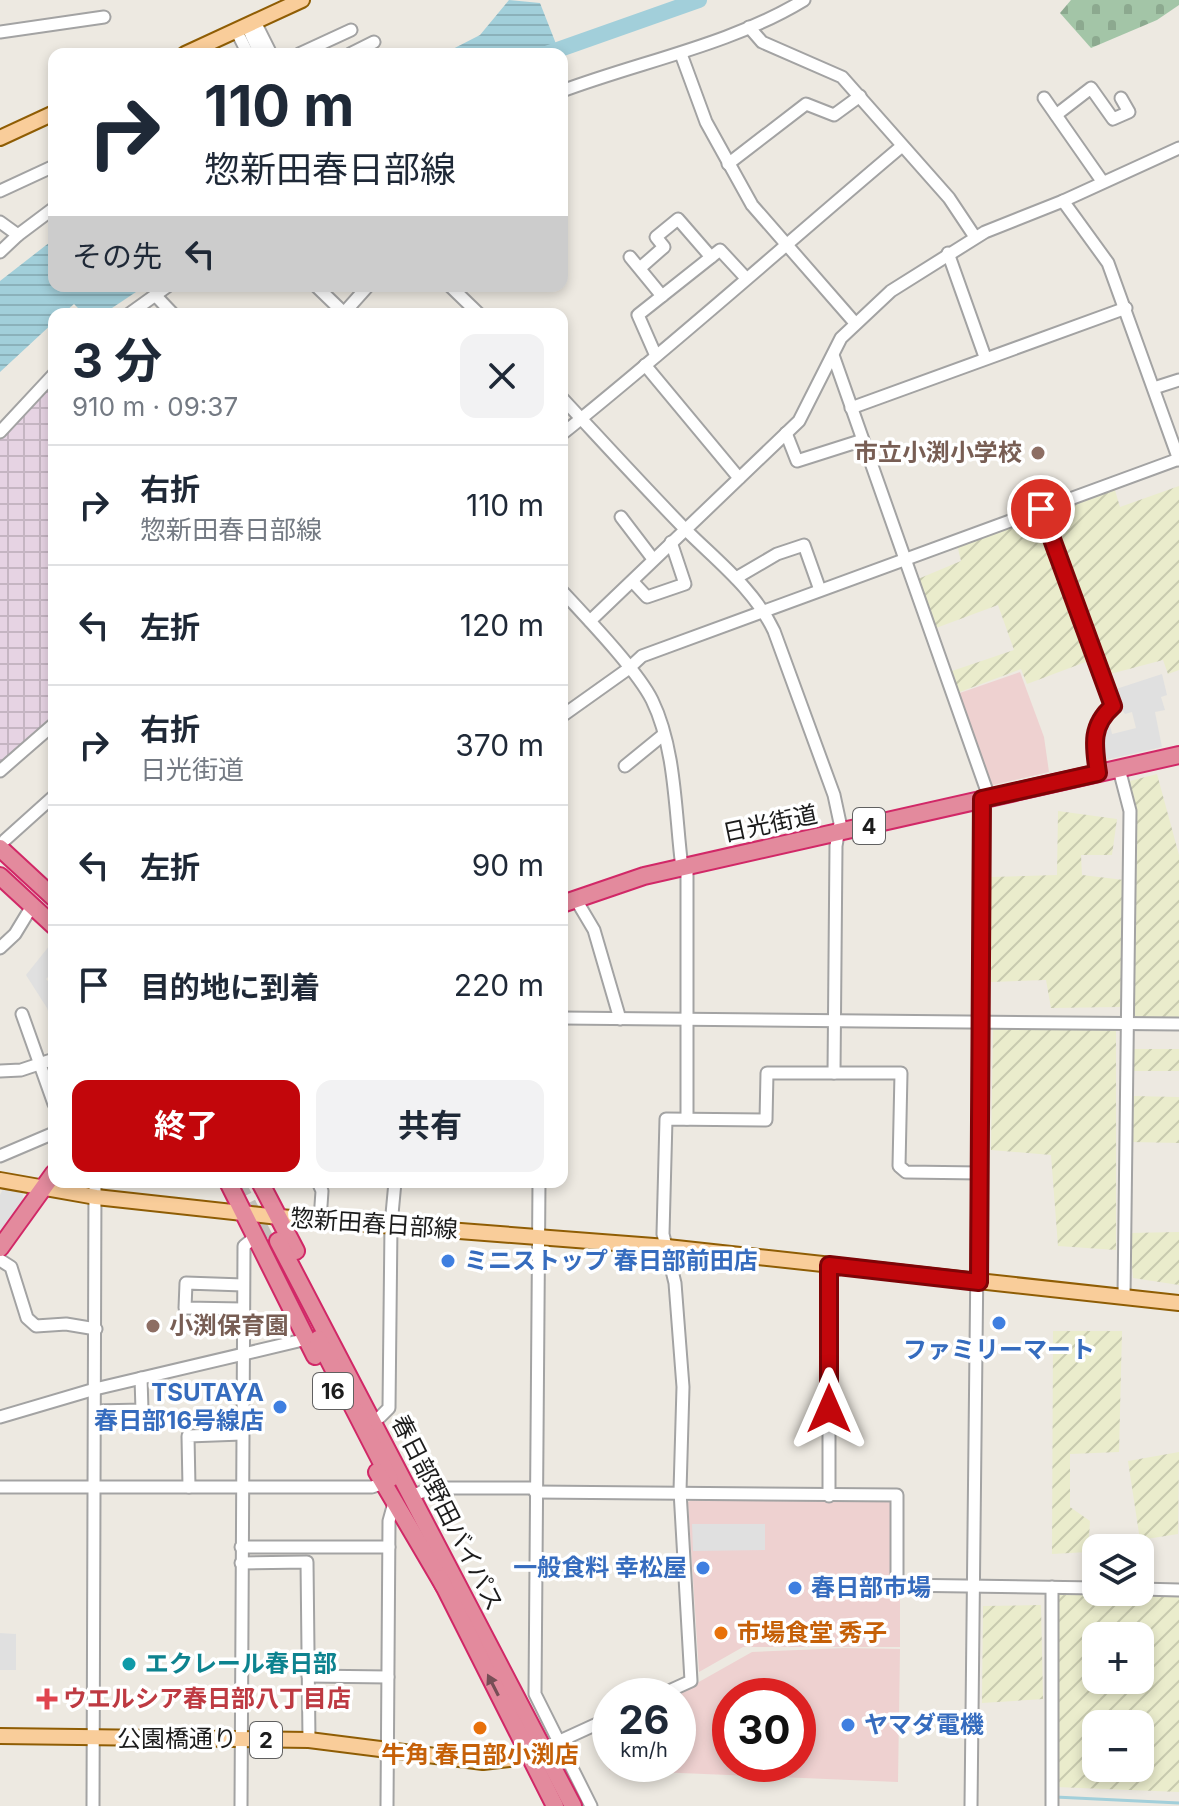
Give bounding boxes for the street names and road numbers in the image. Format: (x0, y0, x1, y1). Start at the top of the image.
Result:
street label: 日光街道 (720, 799, 820, 848)
road number: 4 (853, 808, 885, 844)
street label: 惣新田春日部線 (289, 1203, 459, 1244)
road number: 16 (313, 1373, 353, 1409)
street label: 春日部野田バイパス (386, 1410, 509, 1615)
road number: 2 (250, 1722, 282, 1758)
street label: 公園橋通り (117, 1724, 237, 1753)

